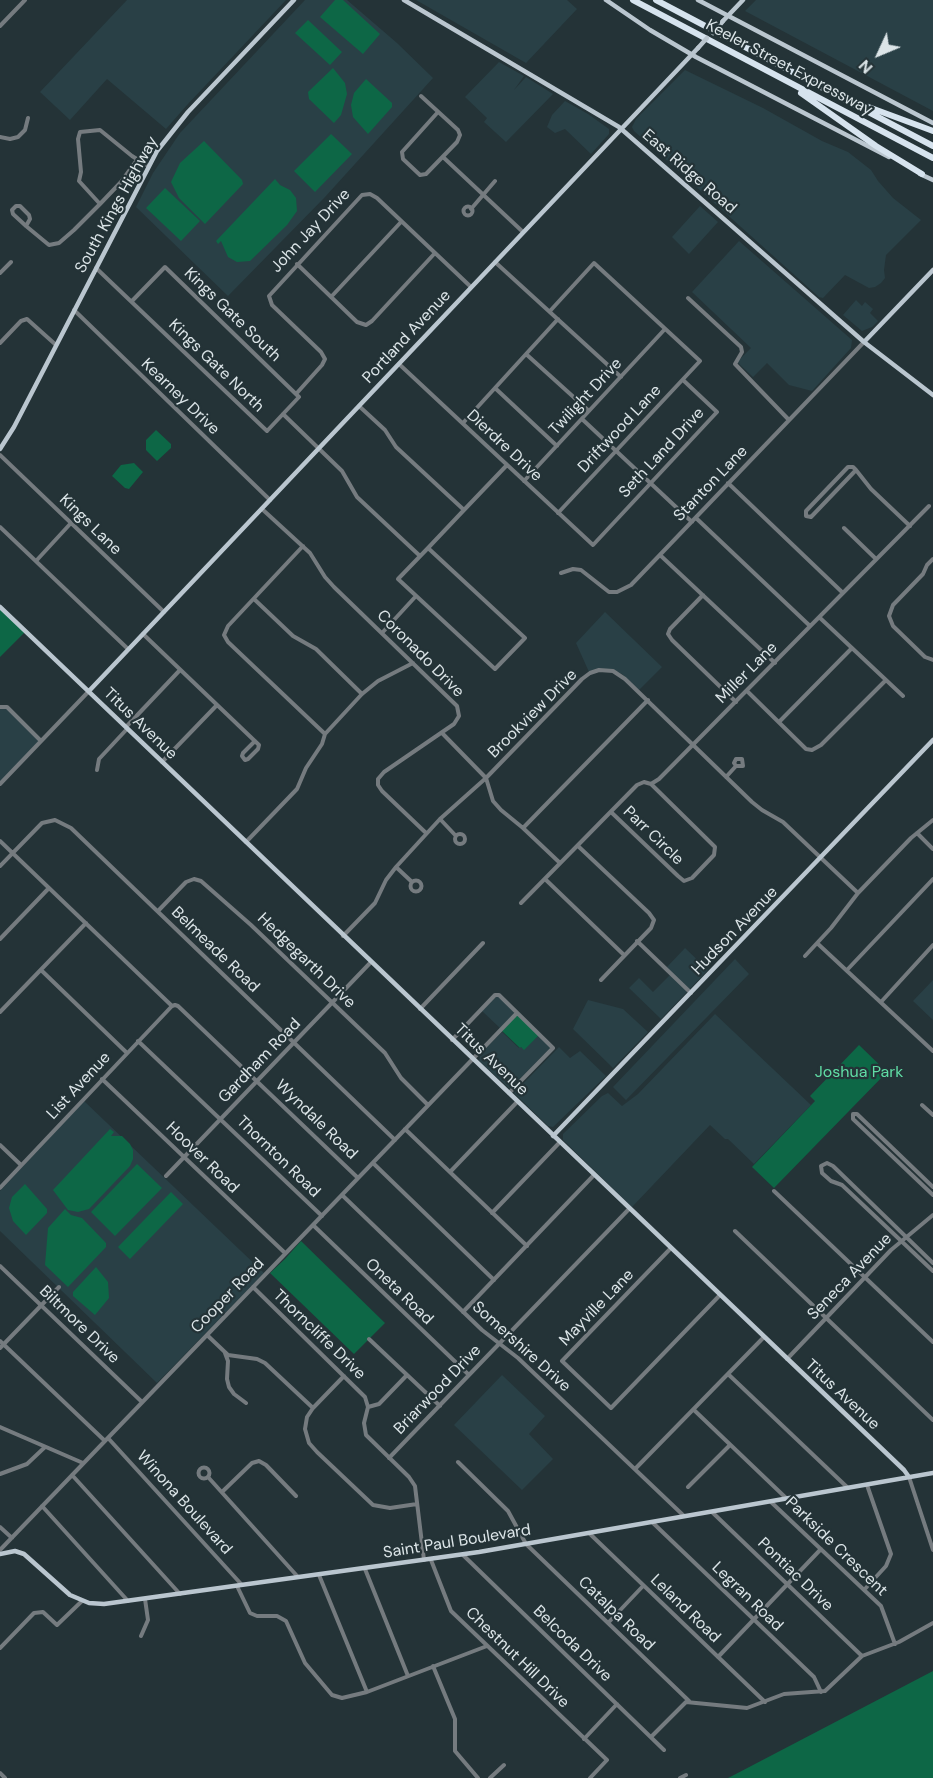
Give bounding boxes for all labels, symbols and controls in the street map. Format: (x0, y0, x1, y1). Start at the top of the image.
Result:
street label: Keeler Street Expressway (702, 16, 876, 120)
north arrow (849, 24, 909, 84)
text: N (854, 55, 877, 78)
street label: East Ridge Road (638, 126, 740, 218)
street label: South Kings Highway (71, 133, 163, 277)
street label: John Jay Drive (267, 185, 355, 277)
street label: Kings Gate South (180, 264, 284, 366)
street label: Portland Avenue (359, 286, 455, 388)
street label: Kings Gate North (164, 315, 268, 417)
street label: Kearney Drive (137, 355, 223, 439)
street label: Twilight Drive (546, 355, 626, 439)
street label: Driftwood Lane (574, 381, 666, 477)
street label: Seth Land Drive (615, 404, 709, 502)
street label: Dierdre Drive (462, 406, 546, 486)
street label: Stanton Lane (670, 442, 752, 526)
street label: Kings Lane (55, 491, 125, 559)
street label: Coronado Drive (372, 606, 468, 702)
street label: Miller Lane (712, 638, 782, 708)
street label: Brookview Drive (485, 666, 581, 762)
street label: Titus Avenue (99, 684, 181, 764)
street label: Parr Circle (619, 803, 687, 869)
street label: Hudson Avenue (688, 883, 782, 979)
street label: Belmeade Road (167, 903, 263, 997)
street label: Hedgegarth Drive (253, 909, 359, 1013)
street label: Gardham Road (215, 1015, 305, 1107)
street label: Titus Avenue (450, 1020, 532, 1100)
street label: List Avenue (43, 1048, 115, 1124)
park label: Joshua Park (815, 1063, 903, 1083)
street label: Wyndale Road (271, 1076, 361, 1164)
street label: Thornton Road (232, 1112, 324, 1202)
street label: Hoover Road (162, 1118, 242, 1198)
street label: Seneca Avenue (804, 1230, 896, 1324)
street label: Cooper Road (187, 1254, 269, 1338)
street label: Oneta Road (361, 1255, 437, 1329)
street label: Mayville Lane (556, 1266, 638, 1350)
street label: Biltmore Drive (35, 1282, 123, 1368)
street label: Thorncliffe Drive (269, 1286, 369, 1384)
street label: Somershire Drive (468, 1298, 574, 1396)
street label: Briarwood Drive (390, 1341, 486, 1439)
street label: Titus Avenue (801, 1356, 883, 1434)
street label: Winona Boulevard (132, 1447, 236, 1559)
street label: Parkside Crescent (781, 1493, 891, 1601)
street label: Saint Paul Boulevard (382, 1521, 532, 1563)
street label: Pontiac Drive (753, 1534, 837, 1616)
street label: Legran Road (707, 1558, 787, 1636)
street label: Leland Road (646, 1571, 724, 1647)
street label: Catalpa Road (574, 1573, 658, 1655)
street label: Belcoda Drive (529, 1602, 615, 1686)
street label: Chestnut Hill Drive (461, 1604, 573, 1712)

